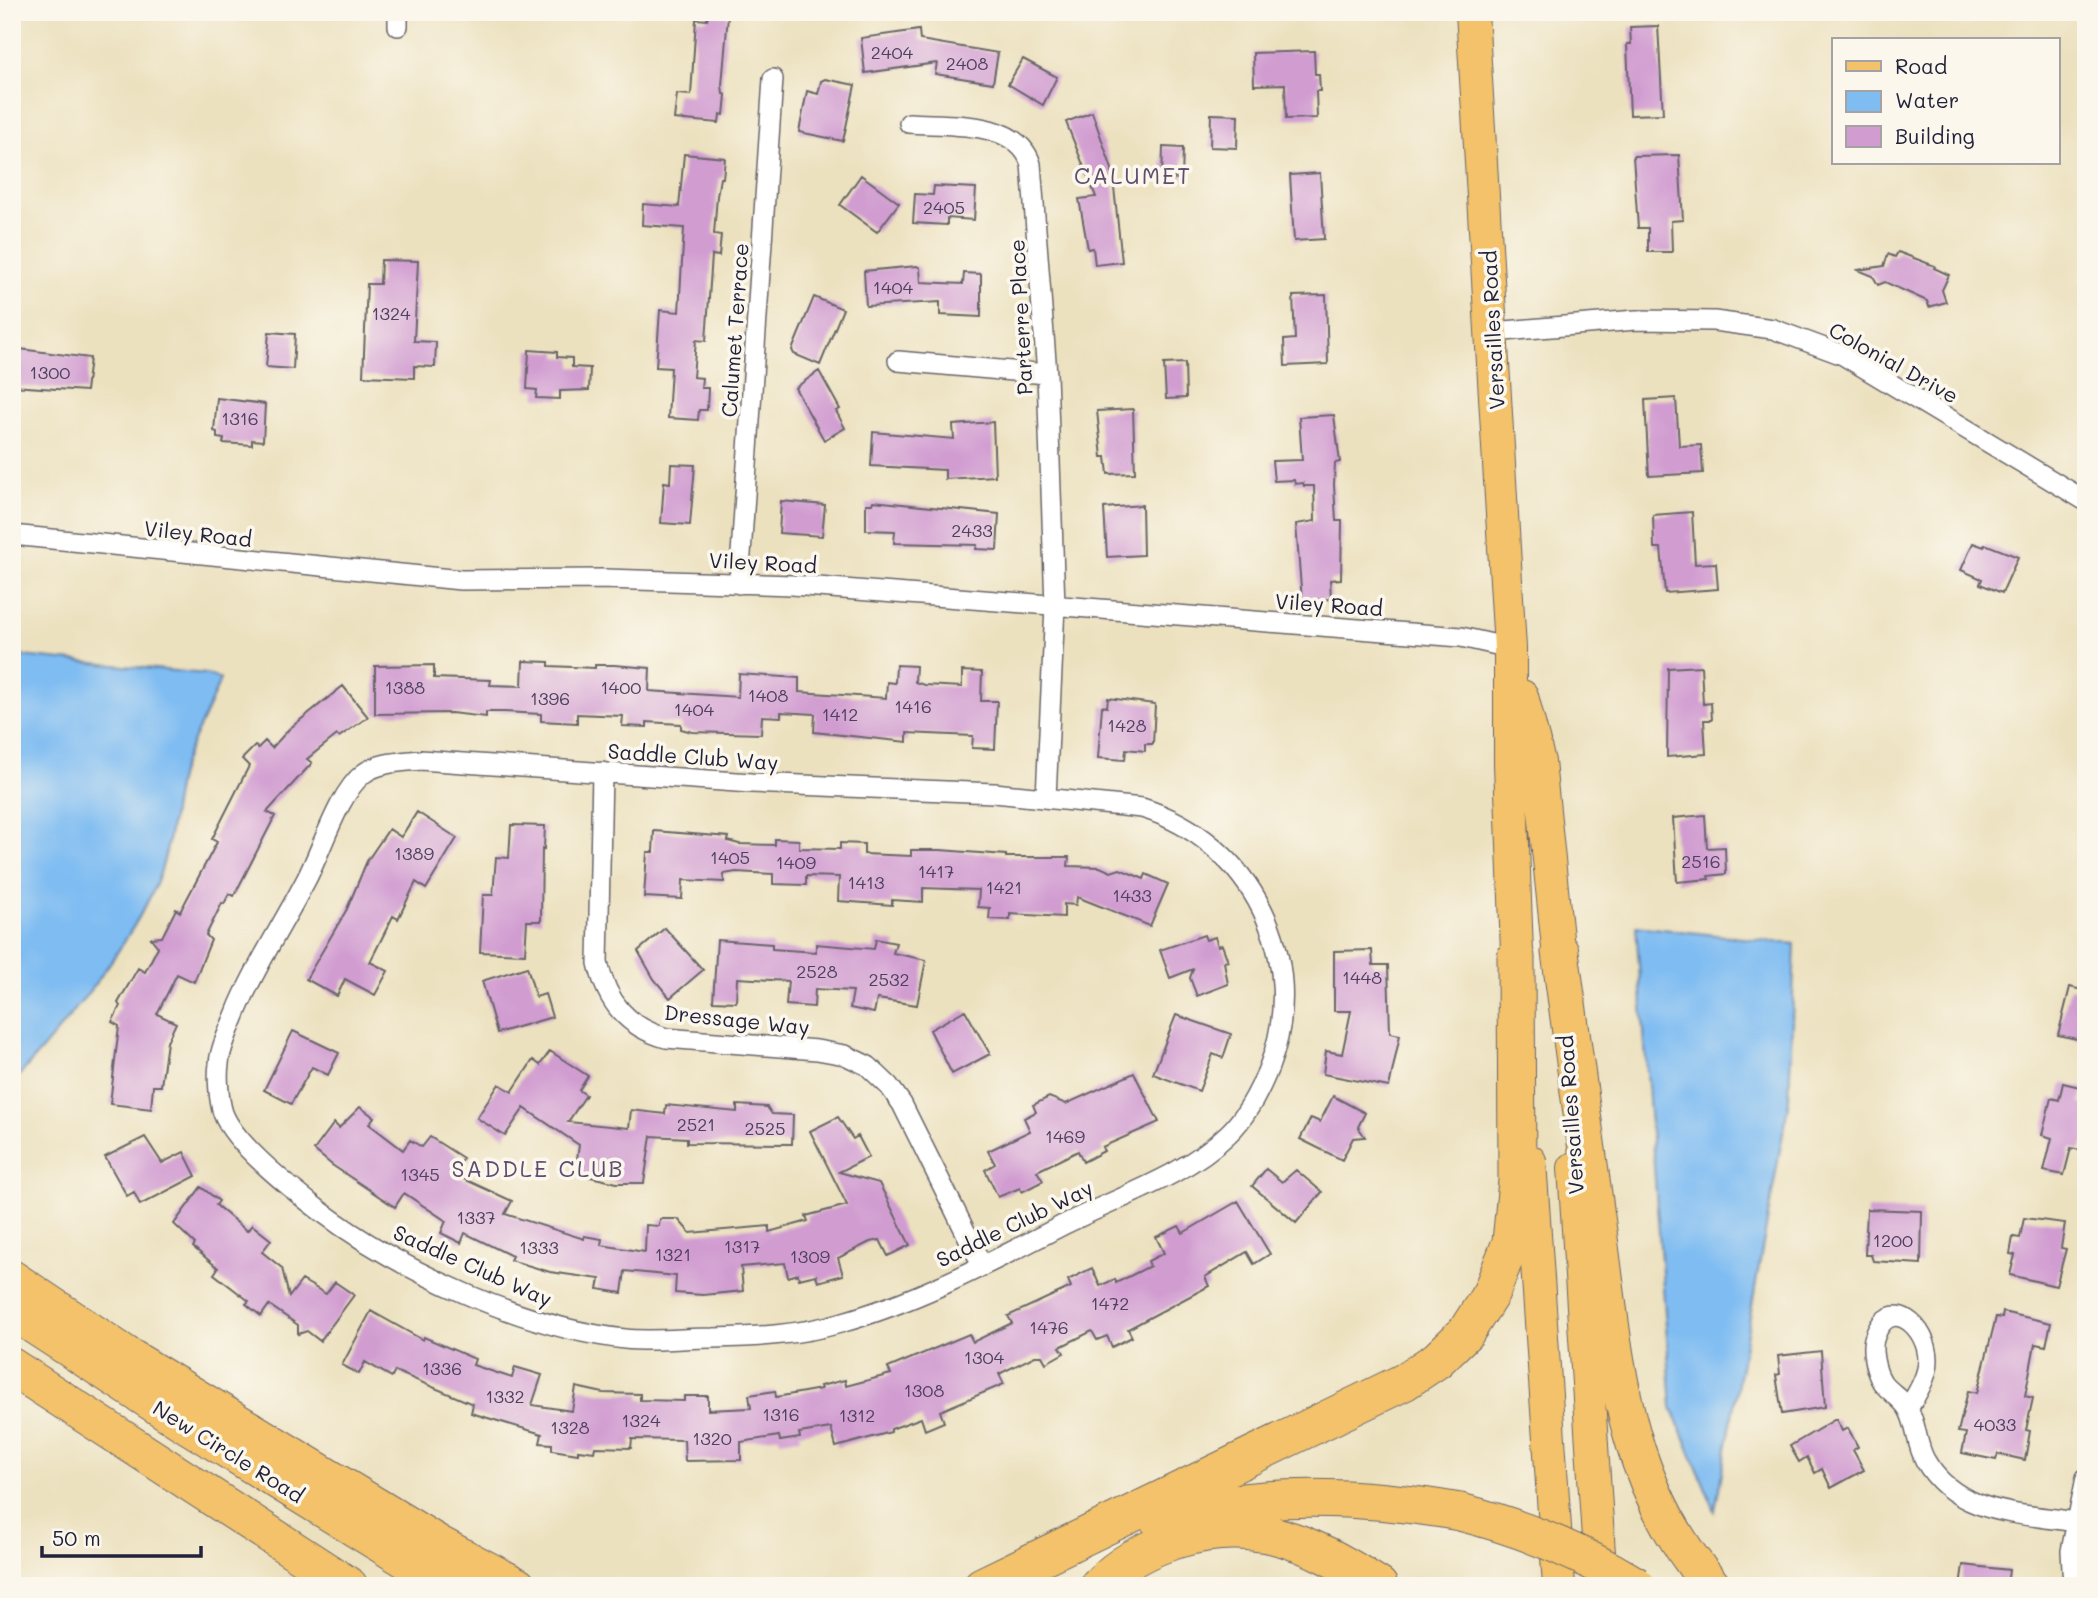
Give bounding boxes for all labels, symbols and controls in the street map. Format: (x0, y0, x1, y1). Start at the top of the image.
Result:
legend (1832, 38, 2060, 164)
house number: 2404 (871, 40, 914, 64)
house number: 2408 (946, 51, 988, 75)
text: Road (1895, 52, 1947, 79)
text: Water (1895, 86, 1959, 113)
text: Building (1895, 122, 1975, 149)
district label: CALUMET (1074, 160, 1192, 190)
house number: 2405 (923, 195, 965, 219)
street label: Parterre Place (1002, 238, 1038, 396)
street label: Calumet Terrace (714, 242, 754, 418)
street label: Versailles Road (1474, 250, 1510, 410)
house number: 1404 (873, 275, 914, 299)
house number: 1324 (371, 301, 411, 325)
street label: Colonial Drive (1825, 315, 1963, 409)
house number: 1300 (30, 360, 70, 384)
house number: 1316 (221, 406, 259, 430)
street label: Viley Road (143, 514, 253, 552)
house number: 2433 (951, 518, 993, 542)
street label: Viley Road (708, 546, 818, 578)
street label: Viley Road (1274, 587, 1384, 621)
house number: 1388 (385, 675, 425, 699)
house number: 1400 (601, 675, 641, 699)
house number: 1408 (748, 683, 788, 707)
house number: 1396 (530, 686, 570, 710)
house number: 1416 (894, 694, 932, 718)
house number: 1404 (674, 697, 715, 721)
house number: 1412 (822, 702, 858, 726)
house number: 1428 (1107, 713, 1147, 737)
street label: Saddle Club Way (607, 737, 779, 775)
house number: 1389 (394, 841, 434, 865)
house number: 1405 (710, 845, 750, 869)
house number: 2516 (1681, 849, 1721, 873)
house number: 1409 (776, 850, 817, 874)
house number: 1417 (918, 859, 954, 883)
house number: 1413 (847, 870, 885, 894)
house number: 1421 (986, 875, 1022, 899)
house number: 1433 (1112, 883, 1152, 907)
house number: 2528 (796, 959, 838, 983)
house number: 1448 (1342, 965, 1382, 989)
house number: 2532 (868, 967, 910, 991)
street label: Dressage Way (663, 998, 811, 1040)
street label: Versailles Road (1551, 1034, 1589, 1196)
house number: 2521 (677, 1112, 715, 1136)
house number: 2525 (744, 1116, 786, 1140)
house number: 1469 (1045, 1124, 1085, 1148)
district label: SADDLE CLUB (451, 1153, 625, 1183)
house number: 1345 (400, 1162, 440, 1186)
street label: Saddle Club Way (931, 1173, 1097, 1273)
house number: 1337 (456, 1205, 496, 1229)
street label: Saddle Club Way (389, 1218, 557, 1312)
house number: 1200 (1873, 1228, 1913, 1252)
house number: 1317 (724, 1234, 760, 1258)
house number: 1333 (519, 1235, 559, 1259)
house number: 1321 (655, 1242, 691, 1266)
house number: 1309 (790, 1244, 831, 1268)
house number: 1472 (1091, 1291, 1129, 1315)
house number: 1476 (1029, 1315, 1069, 1339)
house number: 1304 (964, 1345, 1005, 1369)
house number: 1336 (422, 1356, 462, 1380)
house number: 1308 (904, 1378, 944, 1402)
house number: 1332 (485, 1384, 525, 1408)
street label: New Circle Road (148, 1394, 310, 1508)
house number: 1316 (762, 1402, 800, 1426)
house number: 1312 (839, 1403, 875, 1427)
house number: 1324 (621, 1408, 661, 1432)
house number: 4033 (1974, 1412, 2016, 1436)
house number: 1328 (550, 1415, 590, 1439)
house number: 1320 (692, 1426, 732, 1450)
scale bar (42, 1514, 201, 1558)
text: 50 m (52, 1524, 101, 1551)

